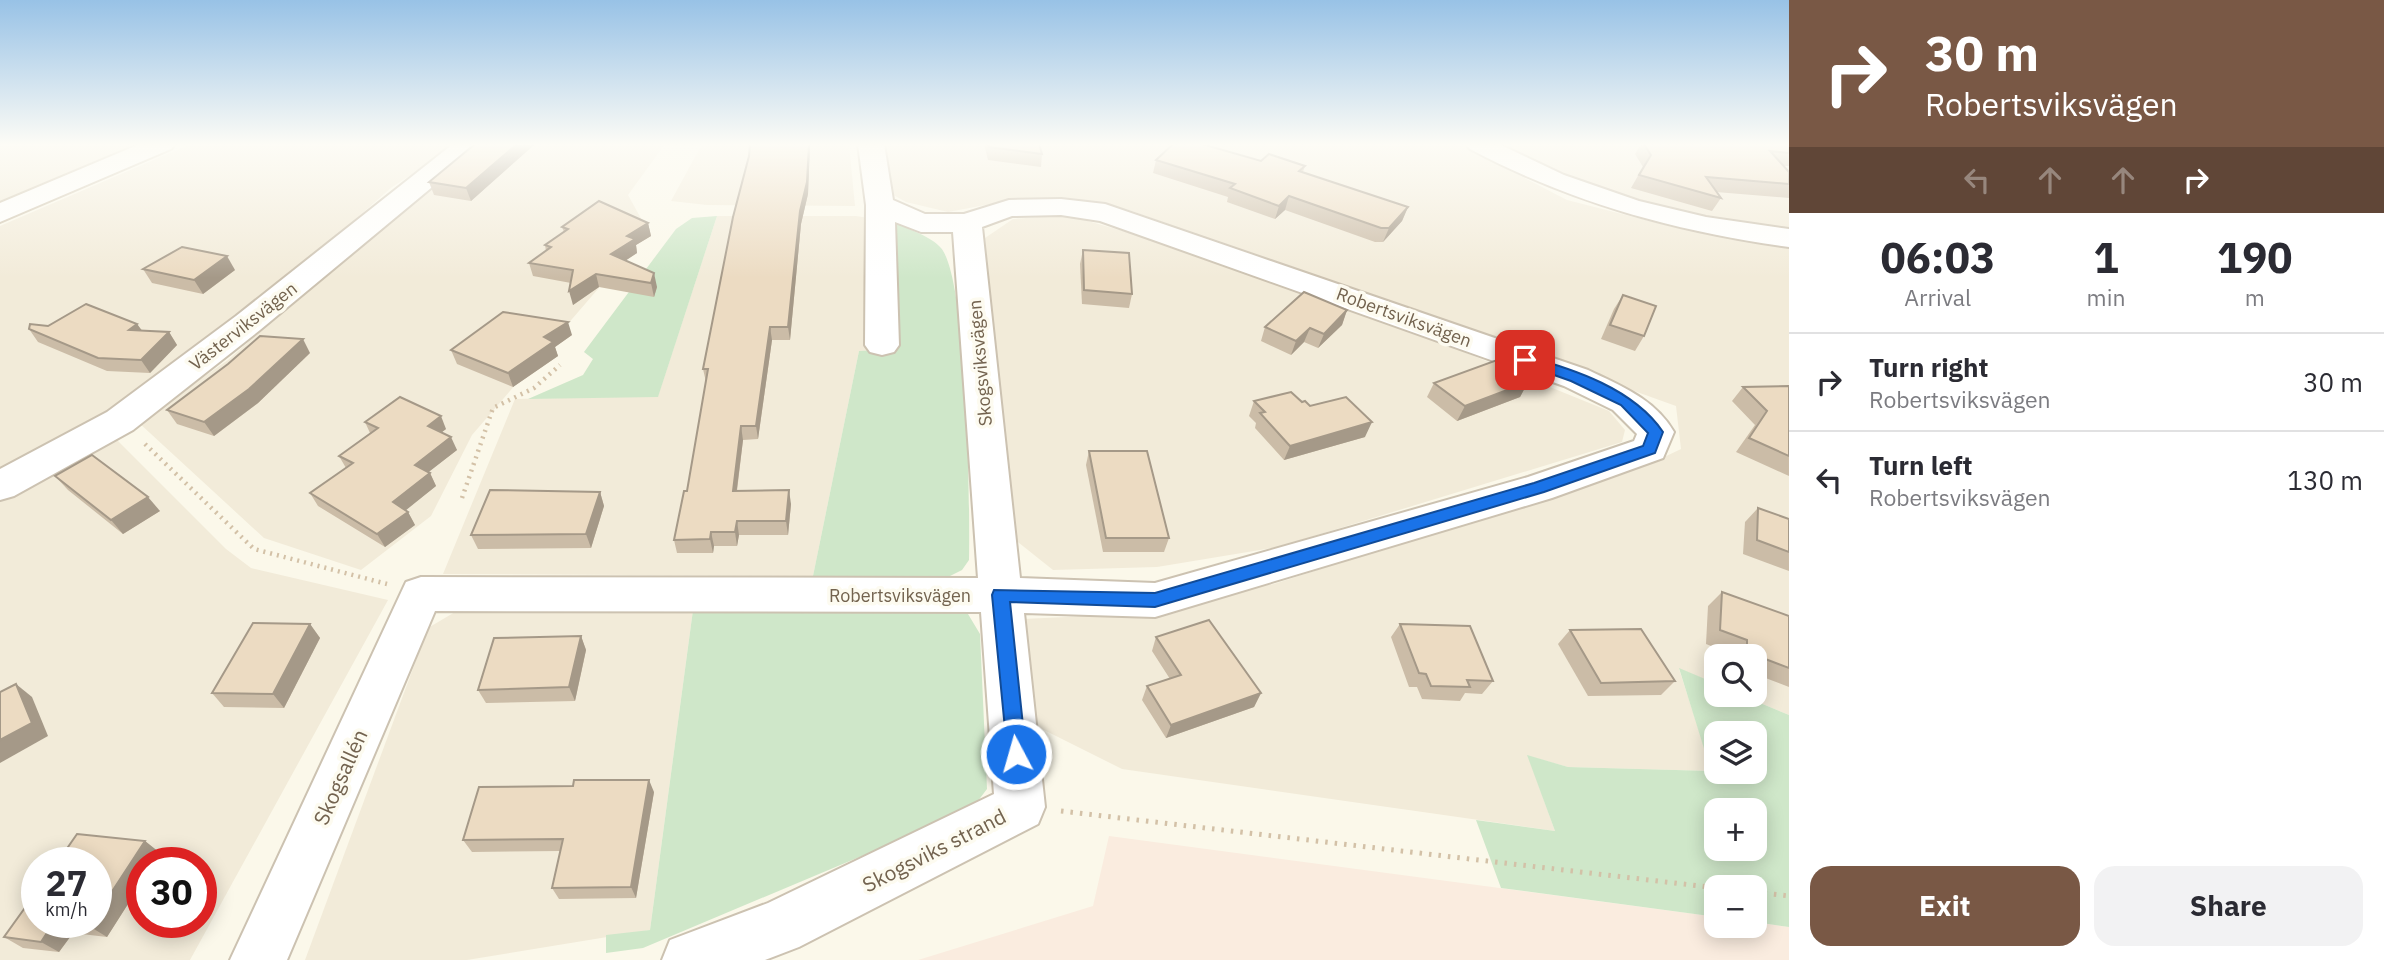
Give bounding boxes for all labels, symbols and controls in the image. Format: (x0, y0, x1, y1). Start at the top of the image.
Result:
text: 30 m (1925, 21, 2039, 84)
icon: right (1810, 28, 1901, 119)
text: Robertsviksvägen (1925, 83, 2178, 125)
icon: left (1958, 161, 1996, 199)
icon: ahead (2031, 161, 2069, 199)
icon: ahead (2104, 161, 2142, 199)
icon: right (2177, 161, 2215, 199)
text: 06:03 (1880, 230, 1995, 285)
text: 1 (2093, 230, 2119, 285)
text: 190 (2217, 230, 2293, 285)
street label: Västerviksvägen (184, 277, 302, 375)
street label: Robertsviksvägen (1333, 282, 1475, 352)
text: Arrival (1904, 282, 1971, 312)
text: min (2087, 282, 2125, 312)
text: m (2245, 282, 2265, 312)
street label: Skogsviksvägen (963, 299, 997, 427)
pin (1495, 330, 1555, 390)
icon: arrive (1506, 341, 1544, 379)
text: Turn right (1869, 350, 1988, 384)
icon: right (1810, 363, 1848, 401)
text: 30 m (2303, 365, 2363, 399)
text: Robertsviksvägen (1869, 384, 2051, 414)
text: Turn left (1869, 448, 1972, 482)
icon: left (1810, 461, 1848, 499)
text: 130 m (2287, 463, 2363, 497)
text: Robertsviksvägen (1869, 482, 2051, 512)
street label: Robertsviksvägen (829, 584, 971, 607)
map controls (1704, 644, 1767, 938)
button: search (1704, 644, 1767, 707)
position arrow (979, 717, 1053, 791)
button: layers (1704, 721, 1767, 784)
street label: Skogsallén (306, 725, 374, 829)
button: + (1704, 798, 1767, 861)
street label: Skogsviks strand (857, 802, 1011, 898)
speed limit sign: 30 (126, 847, 217, 938)
text: 27 (45, 860, 88, 906)
button: Exit (1810, 866, 2080, 946)
button: Share (2094, 866, 2363, 946)
button: − (1704, 875, 1767, 938)
text: km/h (45, 898, 88, 921)

